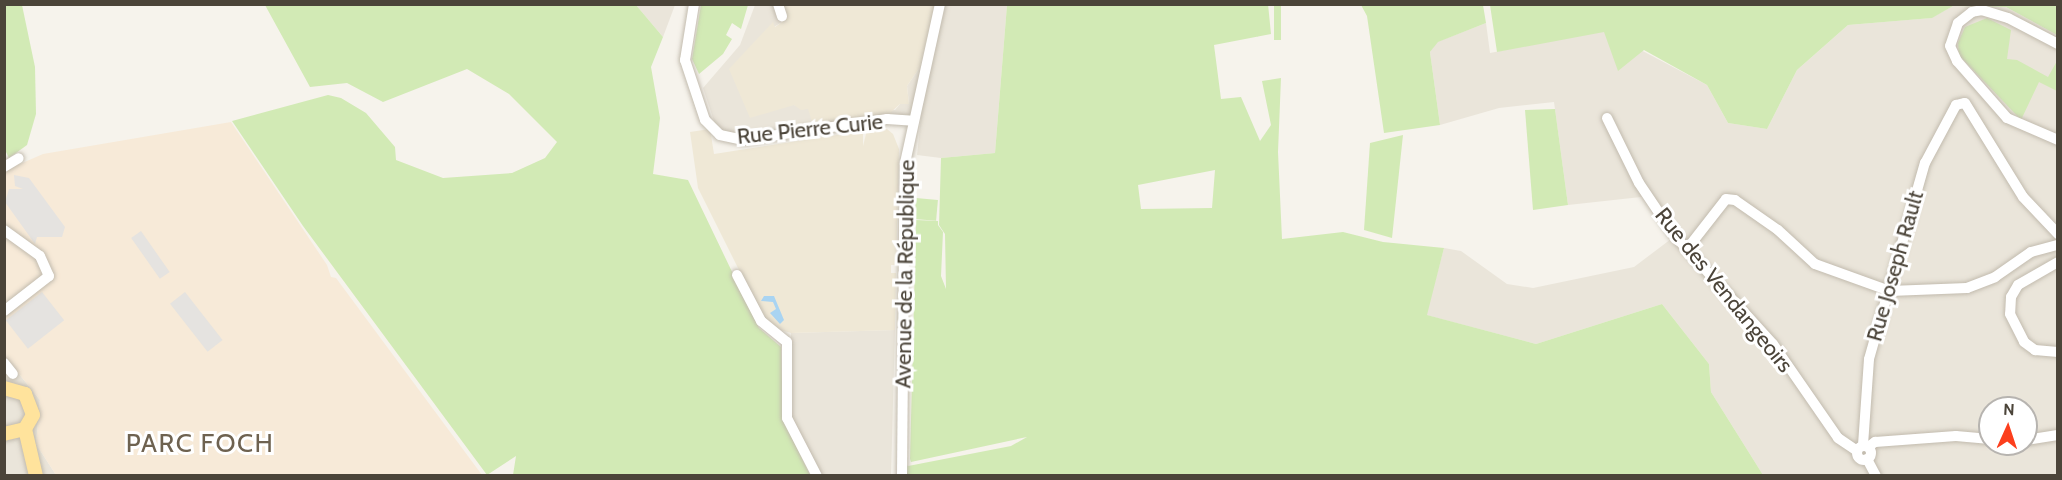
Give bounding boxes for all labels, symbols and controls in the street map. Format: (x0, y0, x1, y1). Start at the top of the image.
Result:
street label: Rue Pierre Curie (736, 108, 884, 150)
street label: Avenue de la République (890, 159, 920, 389)
street label: Rue Joseph Rault (1861, 188, 1929, 344)
street label: Rue des Vendangeoirs (1650, 202, 1798, 378)
north arrow (1978, 396, 2038, 456)
text: N (2003, 400, 2015, 419)
district label: PARC FOCH (126, 428, 274, 460)

